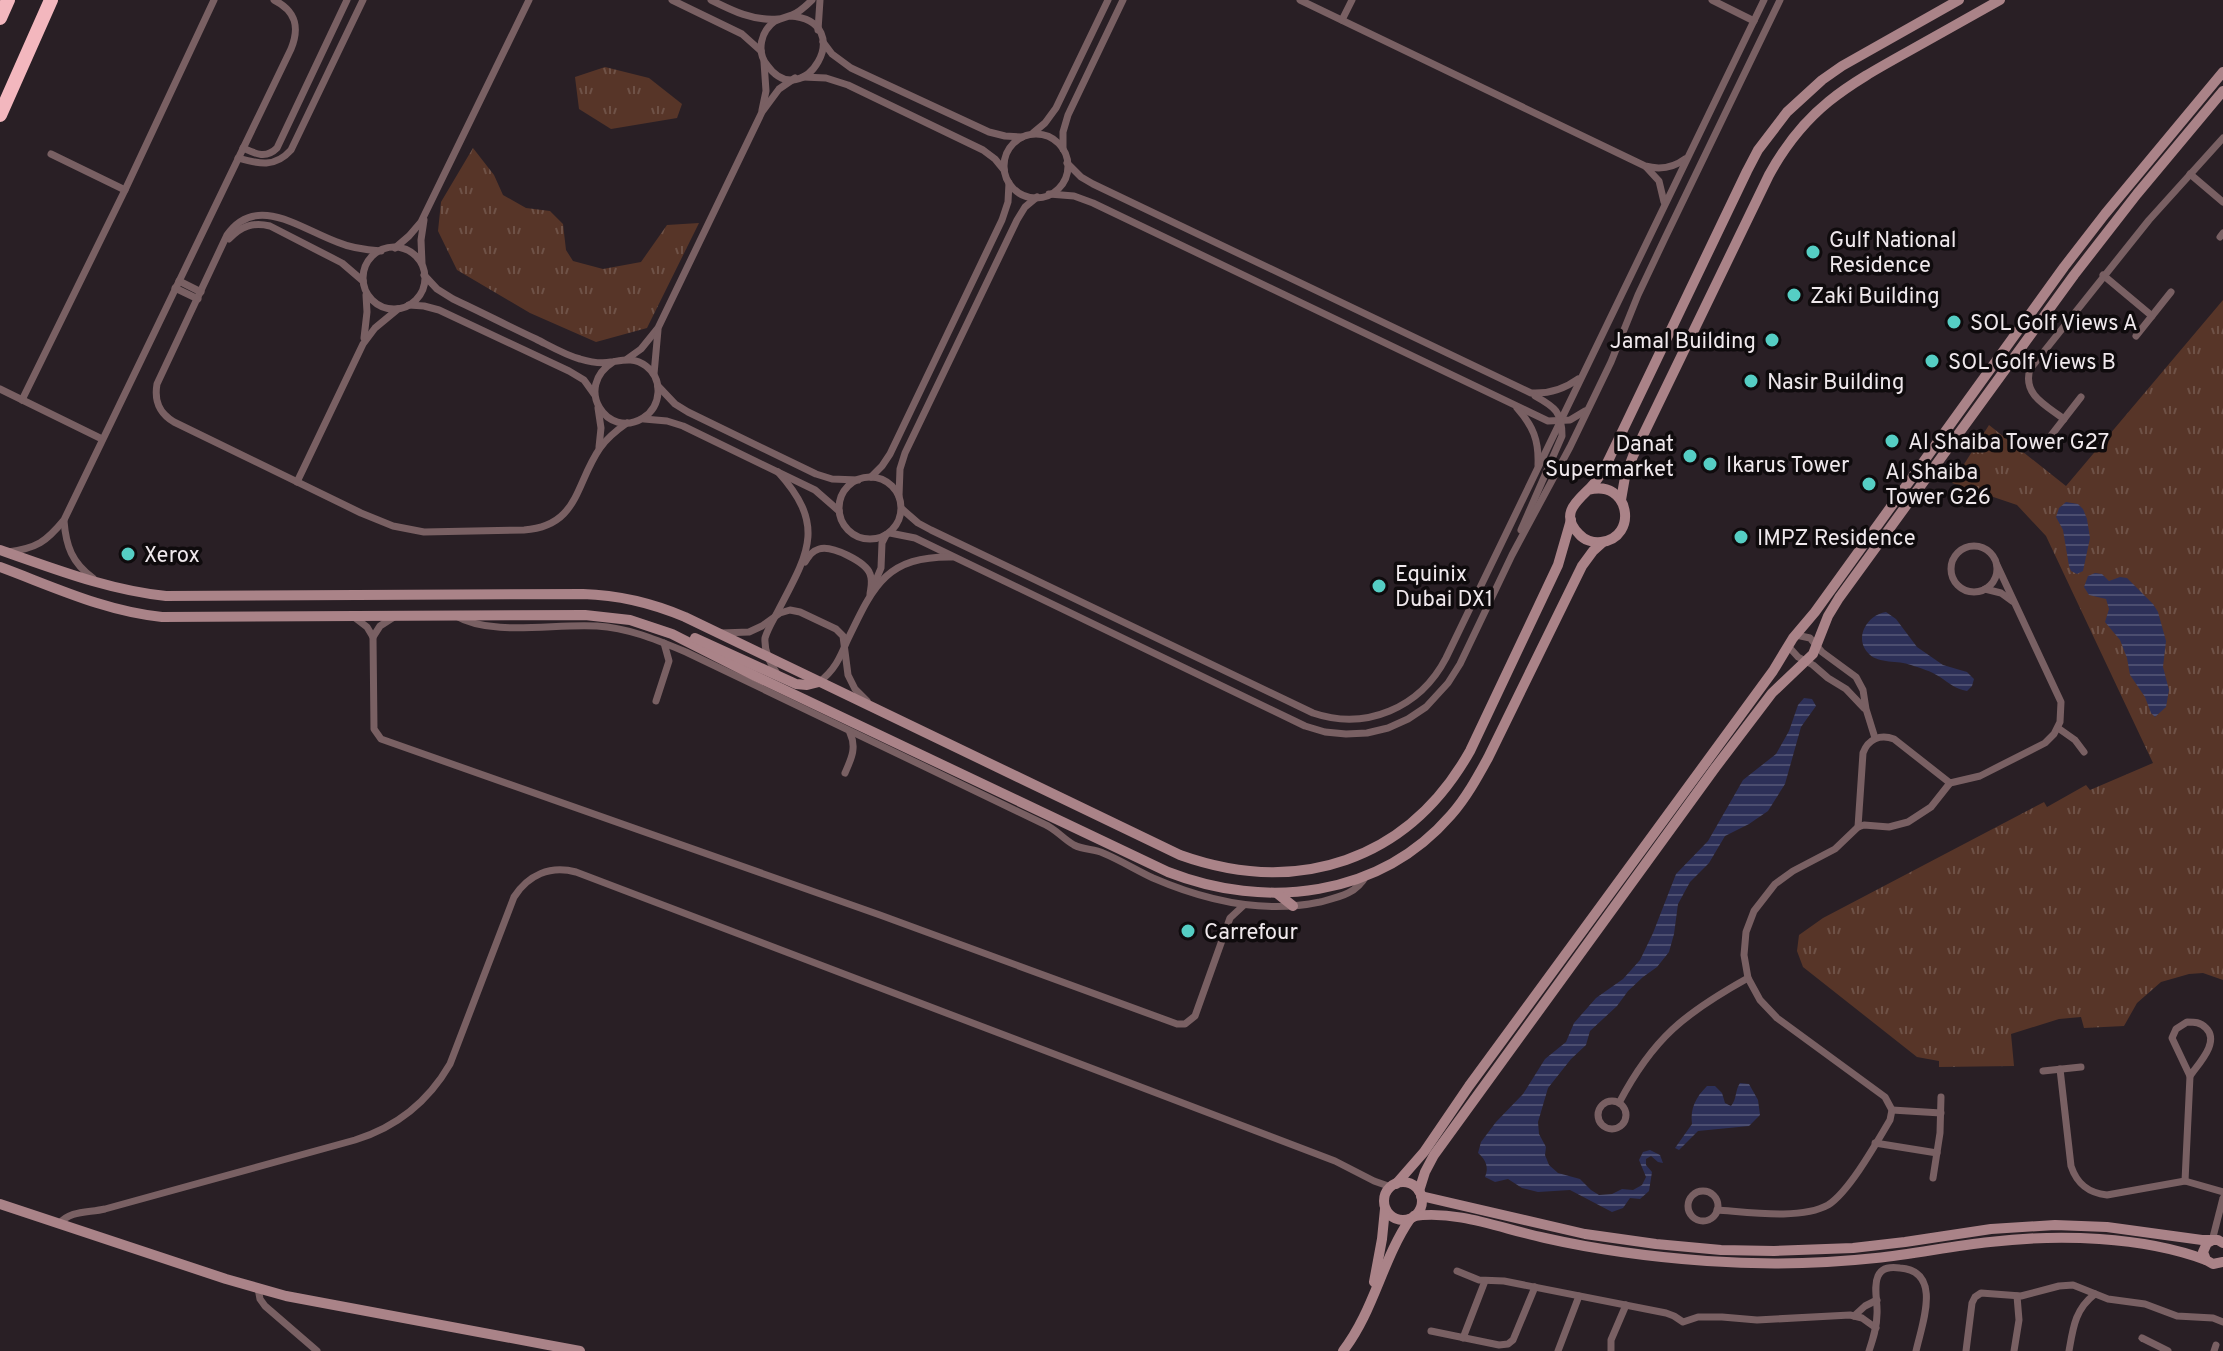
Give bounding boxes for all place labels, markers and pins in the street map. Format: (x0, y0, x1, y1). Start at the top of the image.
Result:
place label: Gulf National Residence (1829, 228, 1956, 280)
marker: Gulf National Residence (1804, 243, 1822, 261)
place label: Zaki Building (1810, 284, 1940, 311)
marker: Zaki Building (1785, 286, 1803, 304)
place label: SOL Golf Views A (1970, 311, 2138, 338)
marker: SOL Golf Views A (1945, 313, 1963, 331)
place label: Jamal Building (1610, 329, 1756, 356)
marker: Jamal Building (1763, 331, 1781, 349)
place label: SOL Golf Views B (1948, 350, 2116, 377)
marker: SOL Golf Views B (1923, 352, 1941, 370)
place label: Nasir Building (1767, 370, 1904, 397)
marker: Nasir Building (1742, 372, 1760, 390)
place label: Al Shaiba Tower G27 (1908, 430, 2109, 457)
place label: Danat Supermarket (1545, 432, 1674, 484)
marker: Al Shaiba Tower G27 (1883, 432, 1901, 450)
marker: Danat Supermarket (1681, 447, 1699, 465)
place label: Ikarus Tower (1726, 453, 1850, 480)
marker: Ikarus Tower (1701, 455, 1719, 473)
place label: Al Shaiba Tower G26 (1885, 460, 1991, 512)
marker: Al Shaiba Tower G26 (1860, 475, 1878, 493)
place label: IMPZ Residence (1757, 526, 1916, 553)
marker: IMPZ Residence (1732, 528, 1750, 546)
place label: Xerox (144, 543, 200, 570)
marker: Xerox (119, 545, 137, 563)
place label: Equinix Dubai DX1 (1395, 562, 1493, 614)
marker: Equinix Dubai DX1 (1370, 577, 1388, 595)
place label: Carrefour (1204, 920, 1299, 947)
marker: Carrefour (1179, 922, 1197, 940)

